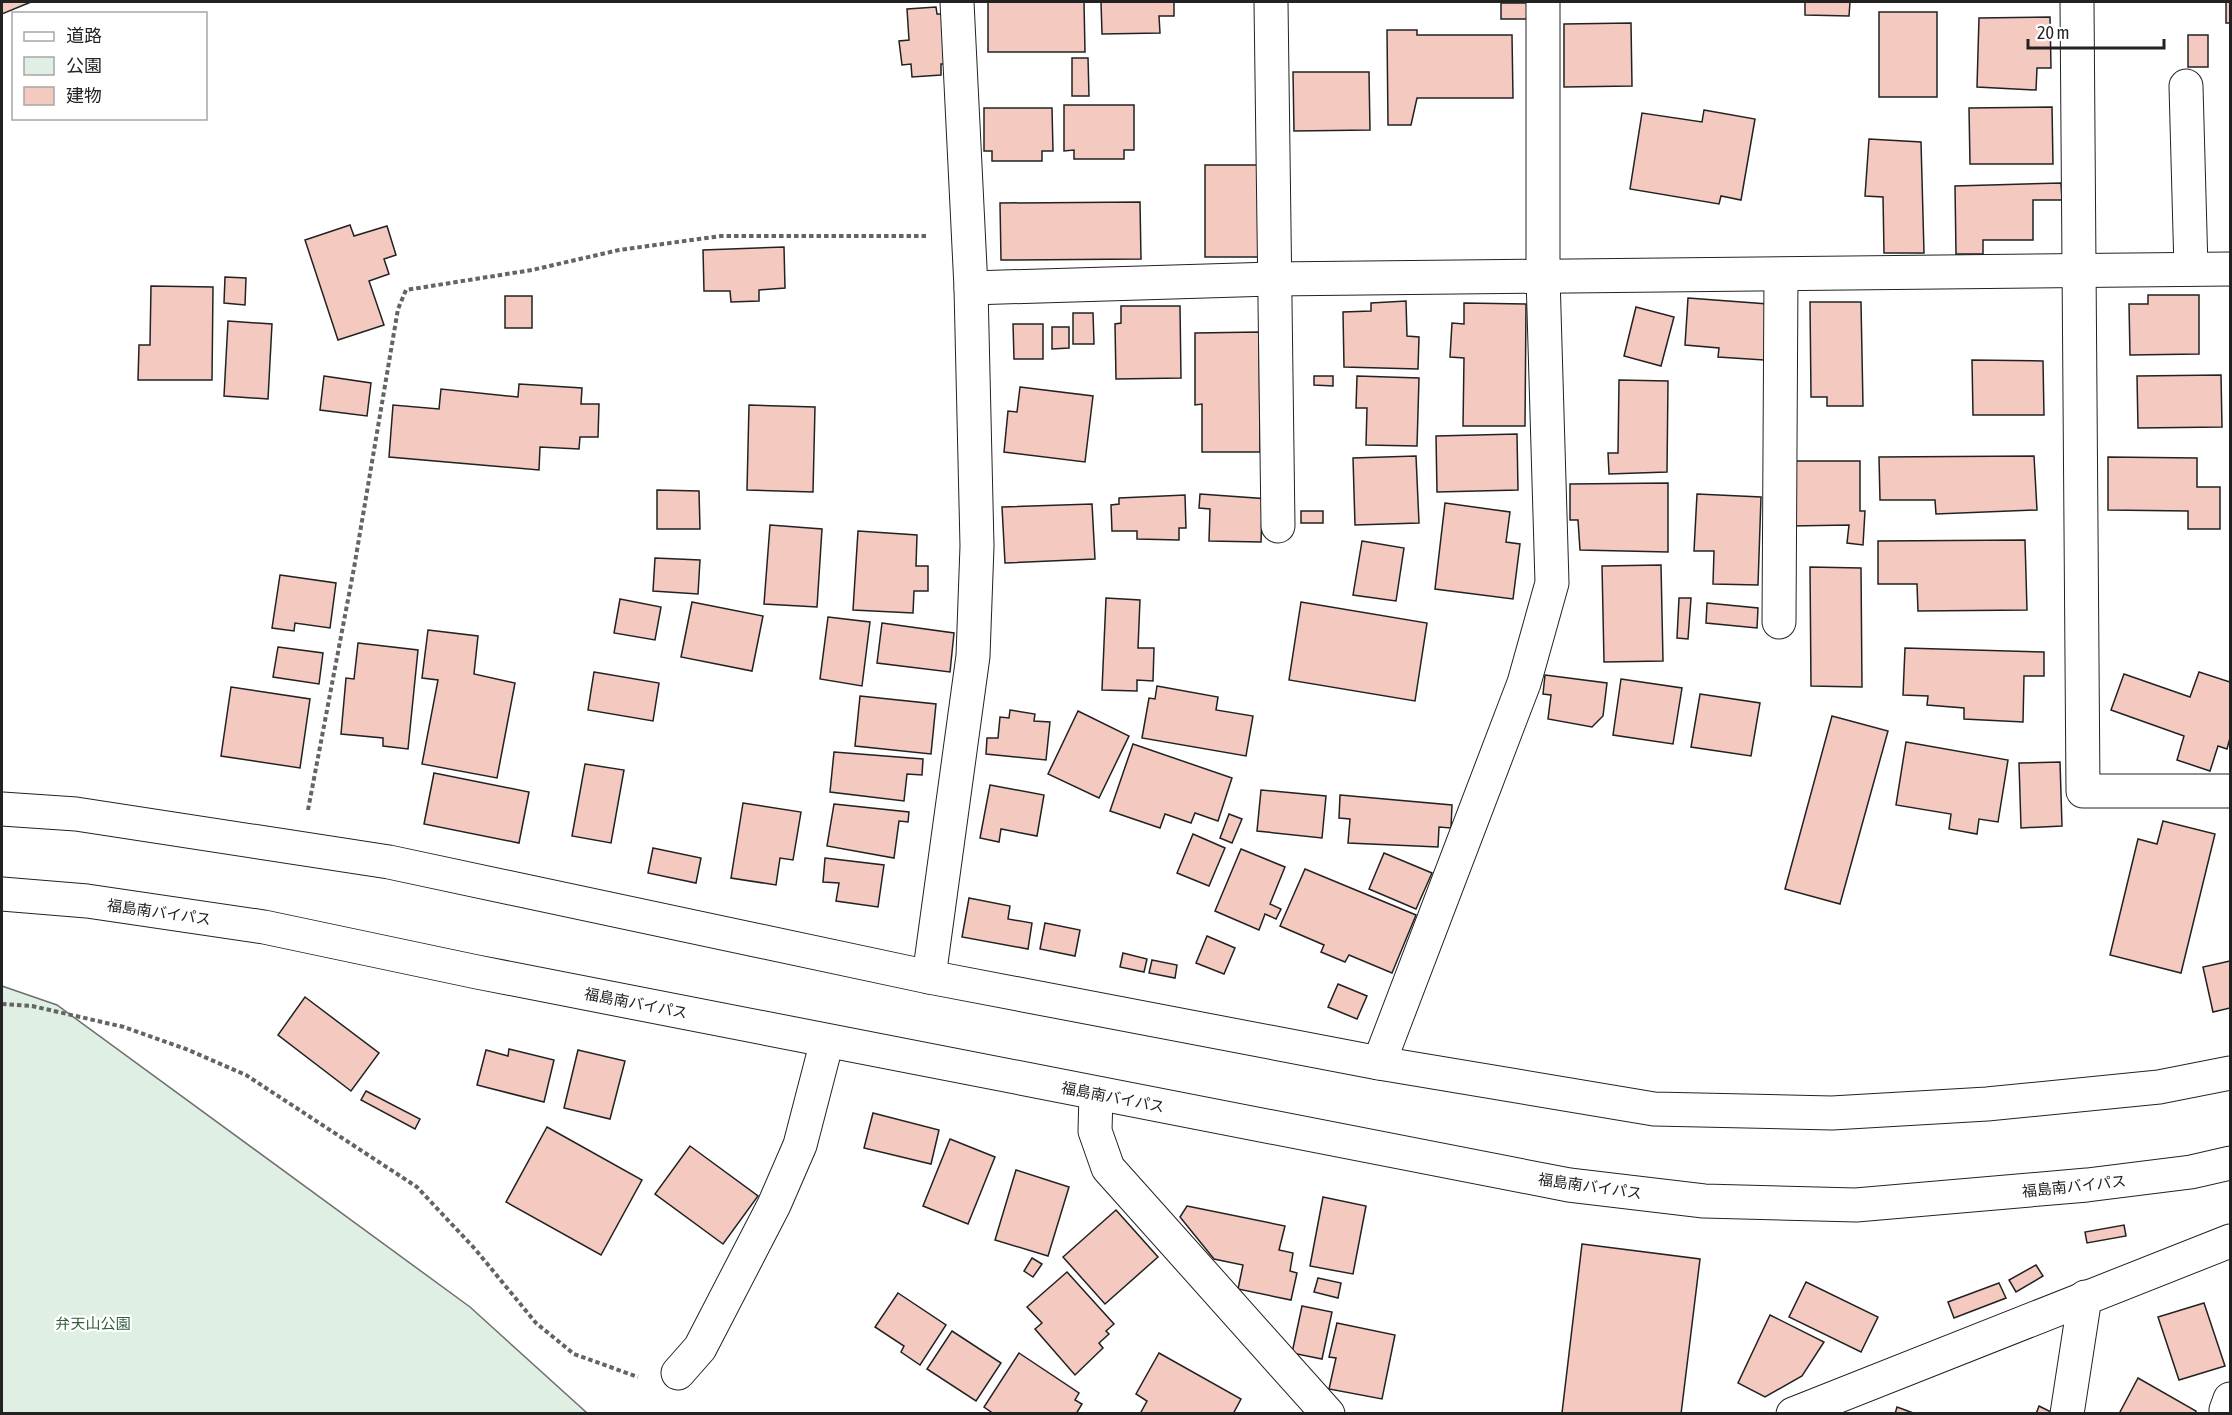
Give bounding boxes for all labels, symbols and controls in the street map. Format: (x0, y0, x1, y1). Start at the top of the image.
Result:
legend (12, 12, 207, 120)
scale bar (2028, 12, 2164, 50)
text: 20 m (2037, 22, 2069, 43)
text: 道路 (66, 25, 102, 46)
text: 公園 (66, 55, 102, 76)
text: 建物 (66, 85, 102, 106)
street label: 福島南バイパス (106, 896, 212, 928)
street label: 福島南バイパス (583, 985, 689, 1021)
street label: 福島南バイパス (1060, 1079, 1166, 1115)
street label: 福島南バイパス (1537, 1170, 1643, 1202)
street label: 福島南バイパス (2021, 1172, 2127, 1200)
park label: 弁天山公園 (55, 1315, 131, 1332)

